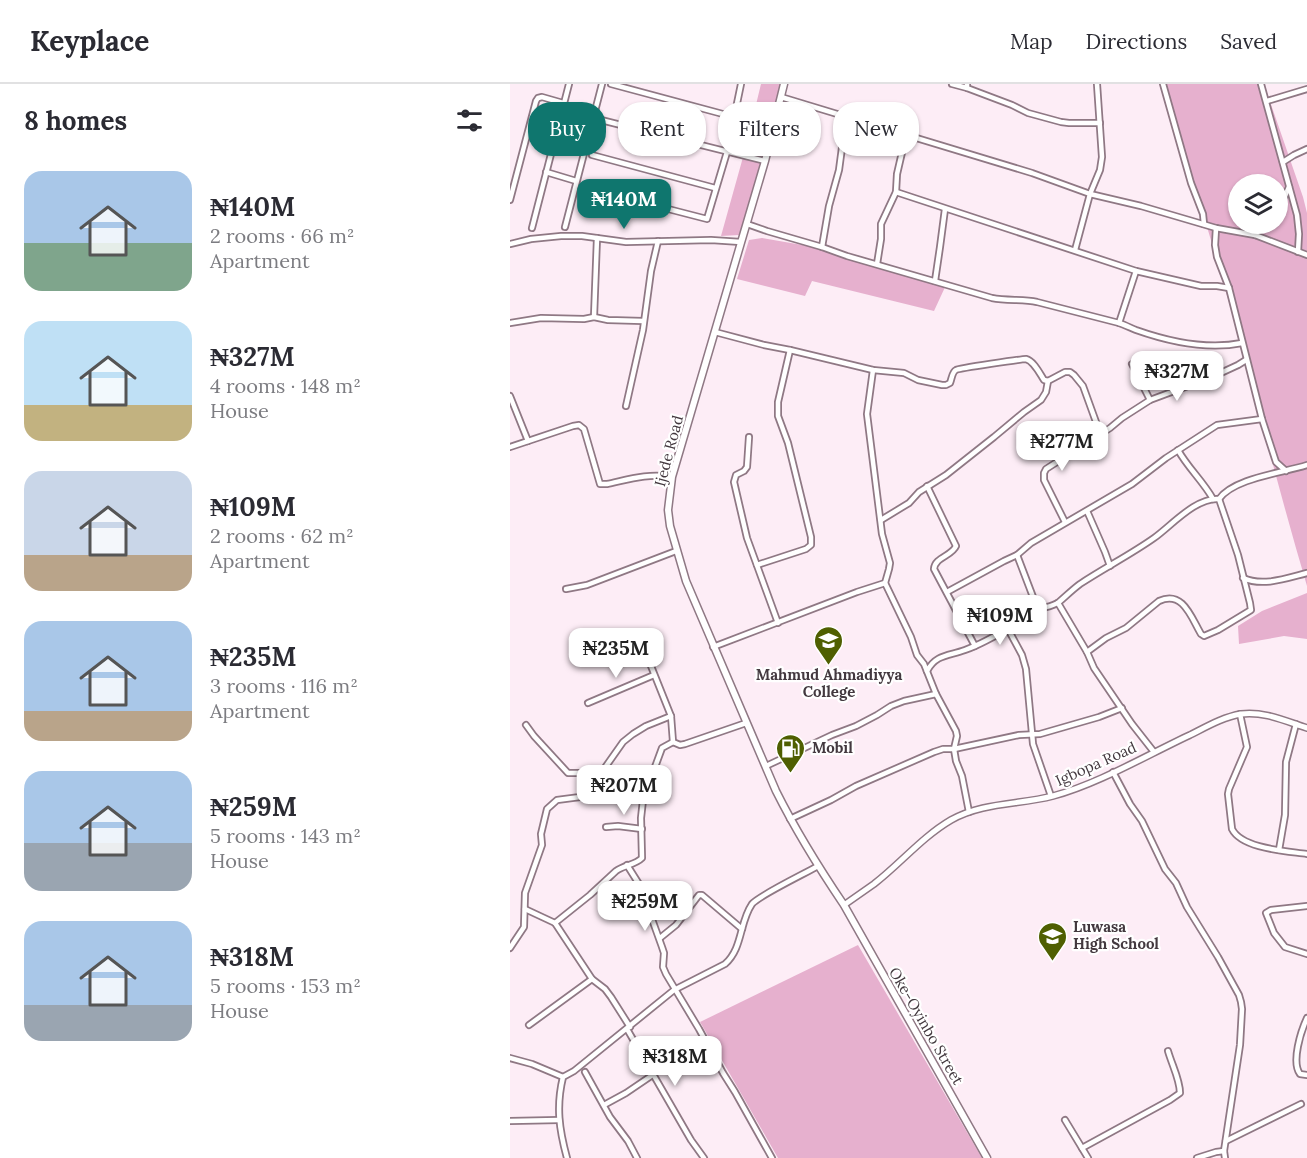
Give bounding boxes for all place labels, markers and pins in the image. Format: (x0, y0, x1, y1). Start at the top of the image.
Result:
pin: ₦140M (582, 179, 666, 230)
pin: ₦327M (1135, 351, 1219, 402)
pin: ₦277M (1020, 421, 1104, 472)
pin: ₦109M (958, 595, 1042, 646)
school or university icon: Mahmud Ahmadiyya College (813, 624, 845, 666)
pin: ₦235M (574, 628, 658, 679)
place label: Mahmud Ahmadiyya College (756, 665, 902, 701)
fuel station icon: Mobil (775, 732, 807, 774)
place label: Mobil (812, 738, 853, 757)
pin: ₦207M (582, 765, 666, 816)
pin: ₦259M (603, 881, 687, 932)
place label: Luwasa High School (1073, 917, 1159, 953)
school or university icon: Luwasa High School (1036, 920, 1068, 962)
pin: ₦318M (633, 1036, 717, 1087)

